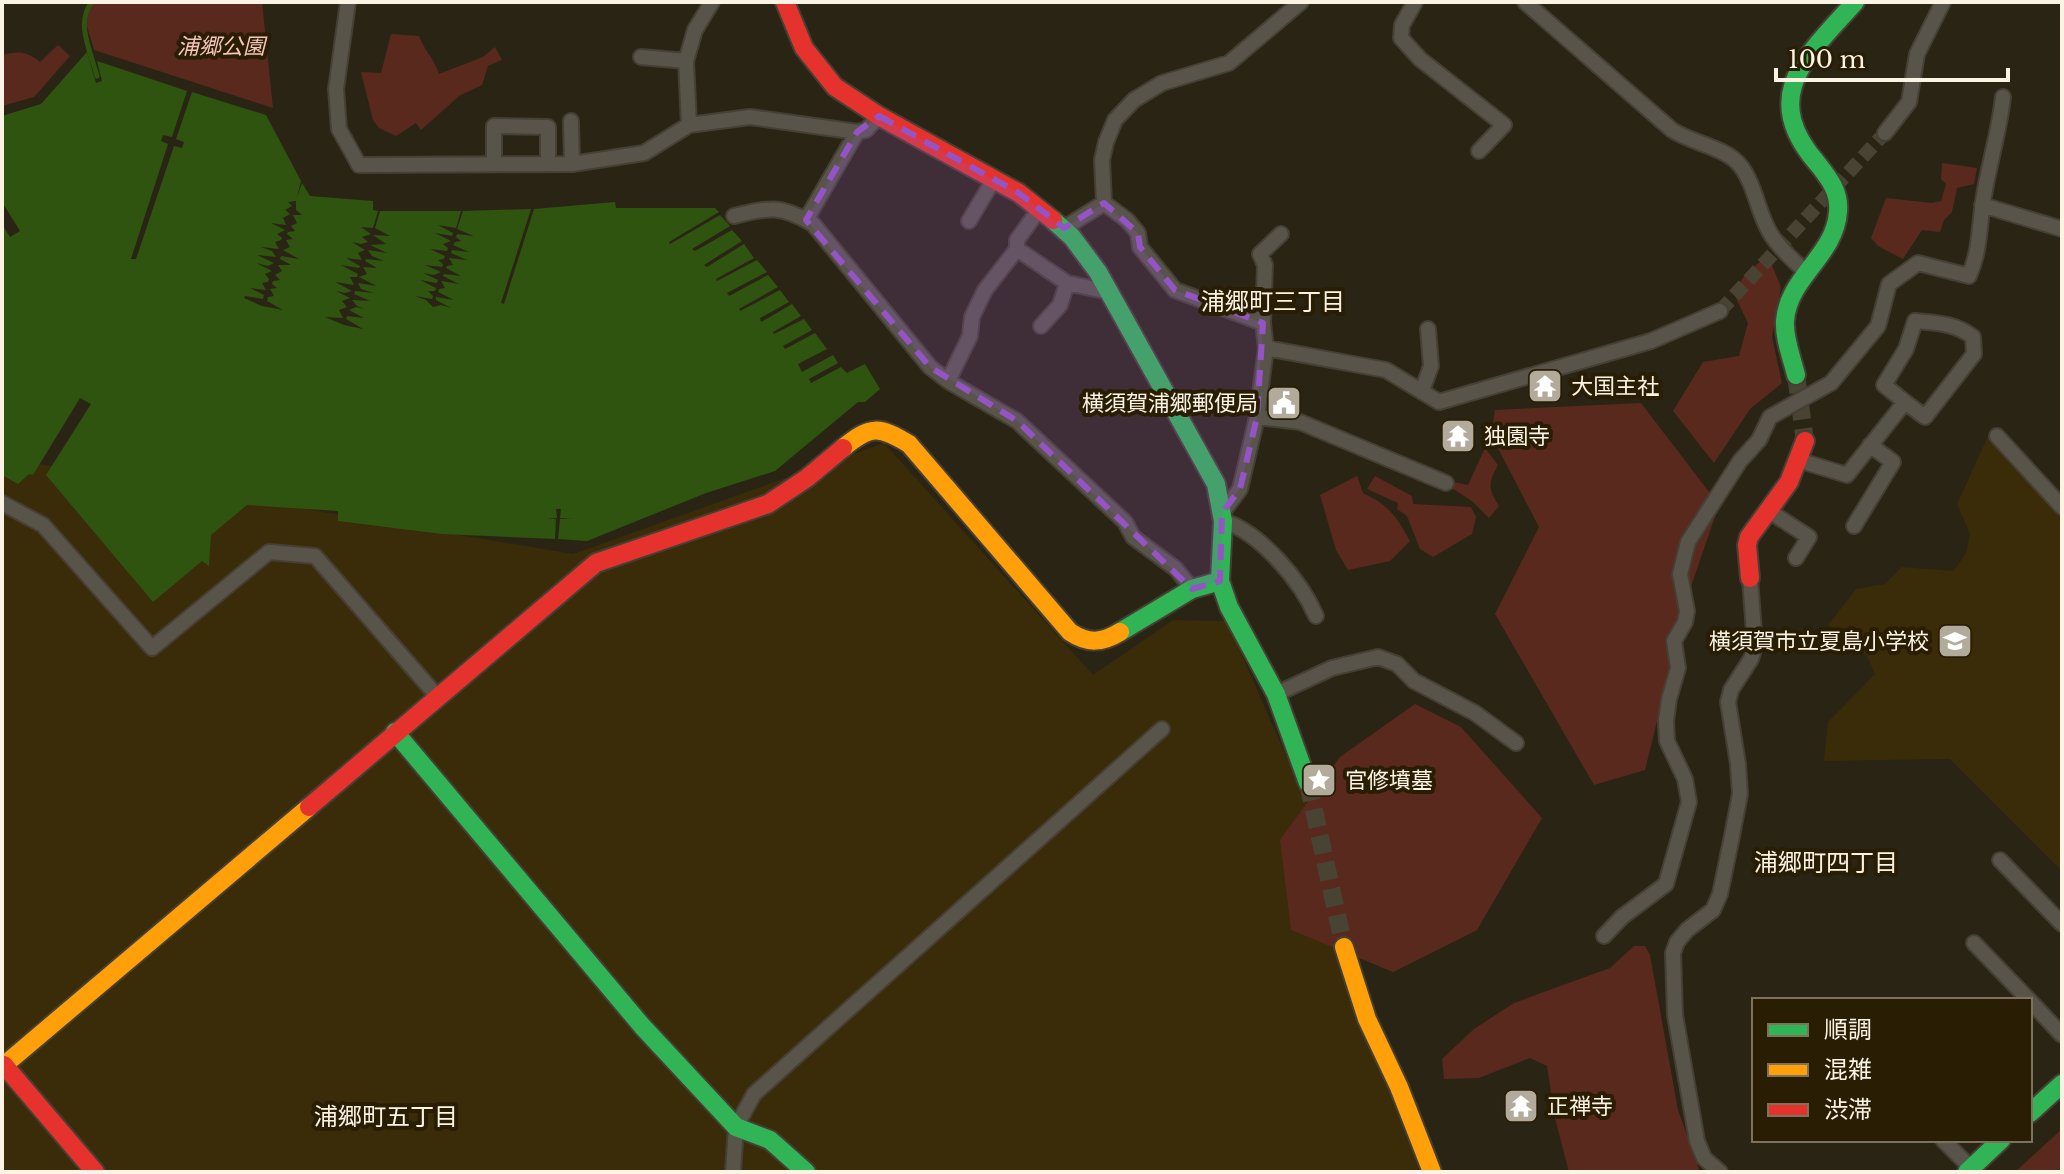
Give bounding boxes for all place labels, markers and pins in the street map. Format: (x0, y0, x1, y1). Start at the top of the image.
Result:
temple icon: 大国主社 (1526, 367, 1564, 405)
place label: 大国主社 (1571, 373, 1659, 400)
public building icon: 横須賀浦郷郵便局 (1265, 384, 1303, 422)
place label: 横須賀浦郷郵便局 (1082, 390, 1258, 417)
temple icon: 独園寺 (1439, 417, 1477, 455)
place label: 独園寺 (1484, 423, 1550, 450)
school or university icon: 横須賀市立夏島小学校 (1936, 622, 1974, 660)
place label: 横須賀市立夏島小学校 (1709, 628, 1929, 655)
place icon: 官修墳墓 (1300, 761, 1338, 799)
place label: 官修墳墓 (1345, 767, 1433, 794)
temple icon: 正禅寺 (1502, 1087, 1540, 1125)
place label: 正禅寺 (1547, 1093, 1613, 1120)

